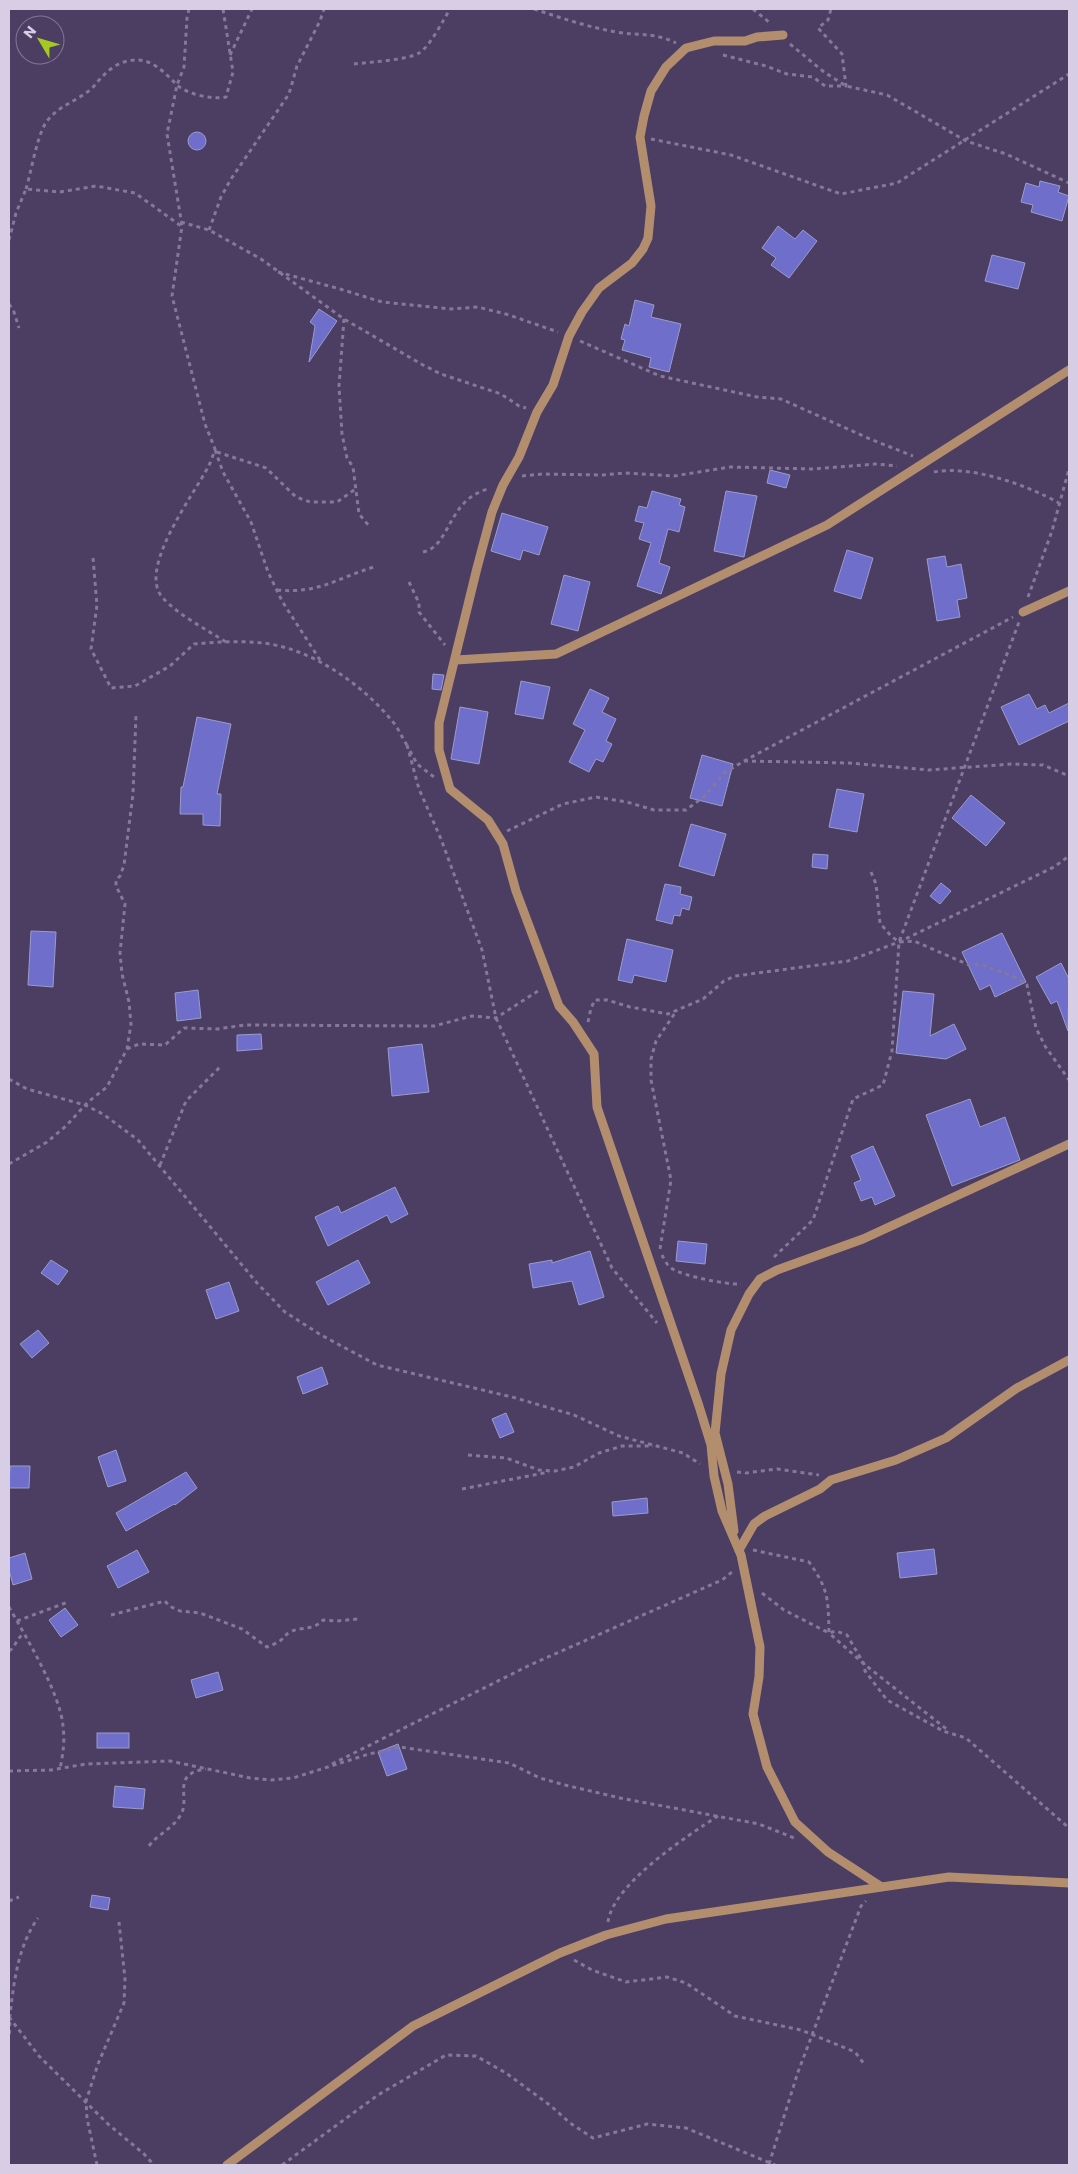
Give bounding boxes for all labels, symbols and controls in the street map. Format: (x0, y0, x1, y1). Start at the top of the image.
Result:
north arrow (15, 15, 65, 65)
text: N (19, 22, 41, 42)

